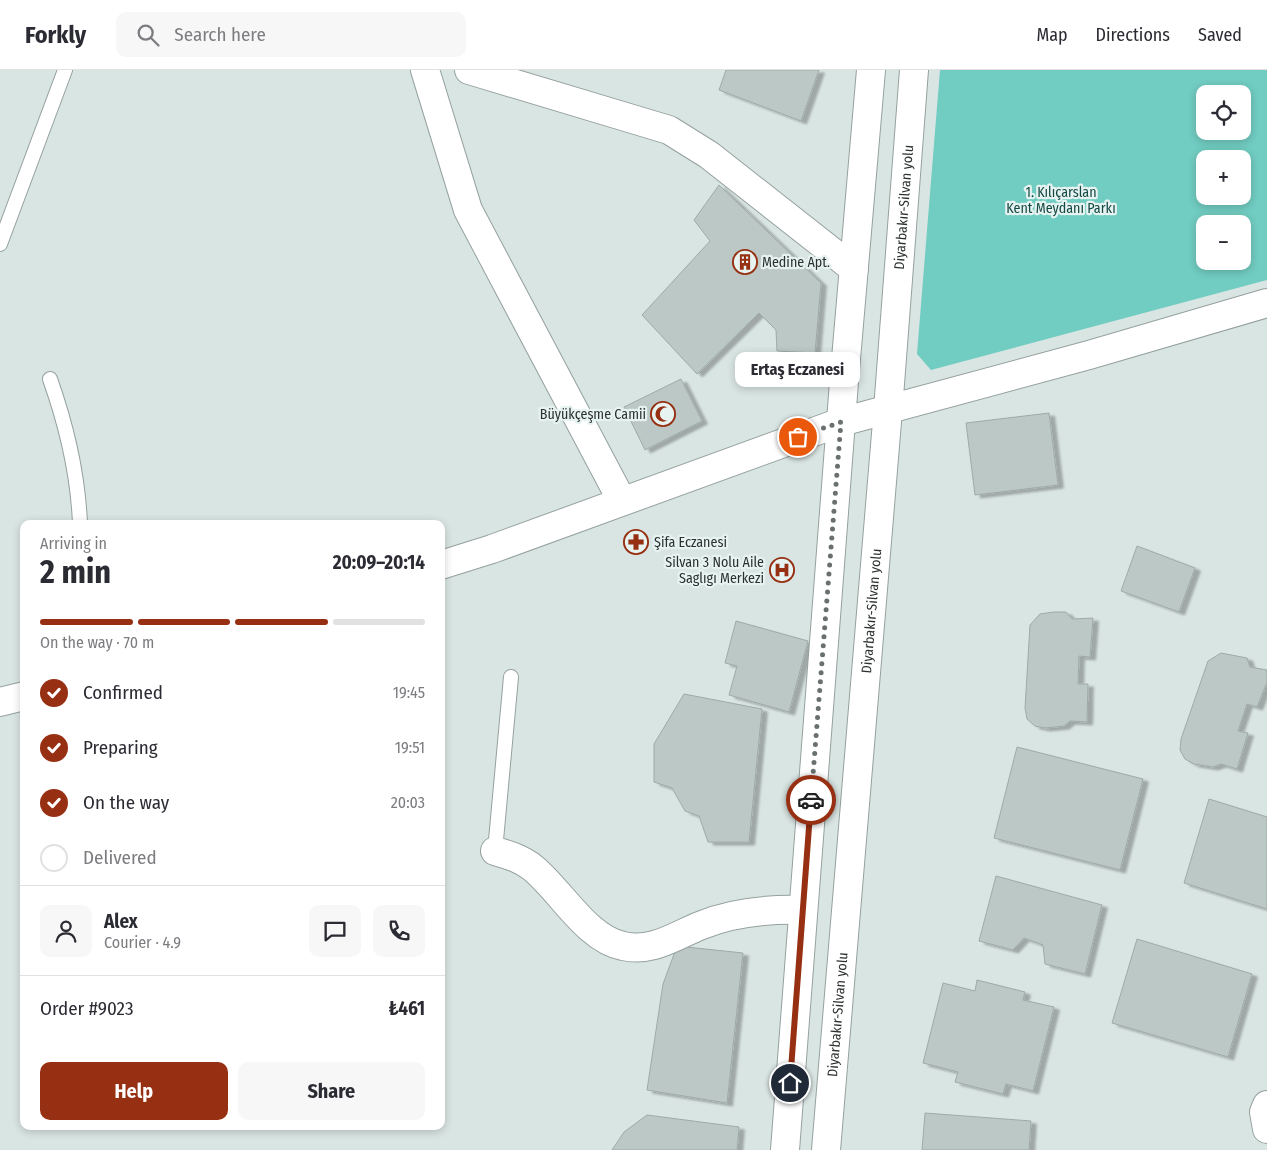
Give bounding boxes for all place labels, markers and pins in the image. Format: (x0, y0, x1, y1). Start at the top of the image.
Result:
building icon: Medine Apt. (732, 249, 758, 275)
place label: Medine Apt. (762, 254, 830, 271)
callout: Ertaş Eczanesi (736, 352, 860, 387)
mosque icon: Büyükçeşme Camii (650, 401, 676, 427)
place label: Büyükçeşme Camii (540, 406, 646, 423)
pin (777, 416, 819, 458)
pharmacy icon: Şifa Eczanesi (623, 529, 649, 555)
place label: Şifa Eczanesi (654, 534, 727, 551)
place label: Silvan 3 Nolu Aile Saglıgı Merkezi (665, 554, 764, 587)
hospital icon: Silvan 3 Nolu Aile Saglıgı Merkezi (769, 557, 795, 583)
pin (769, 1062, 811, 1104)

